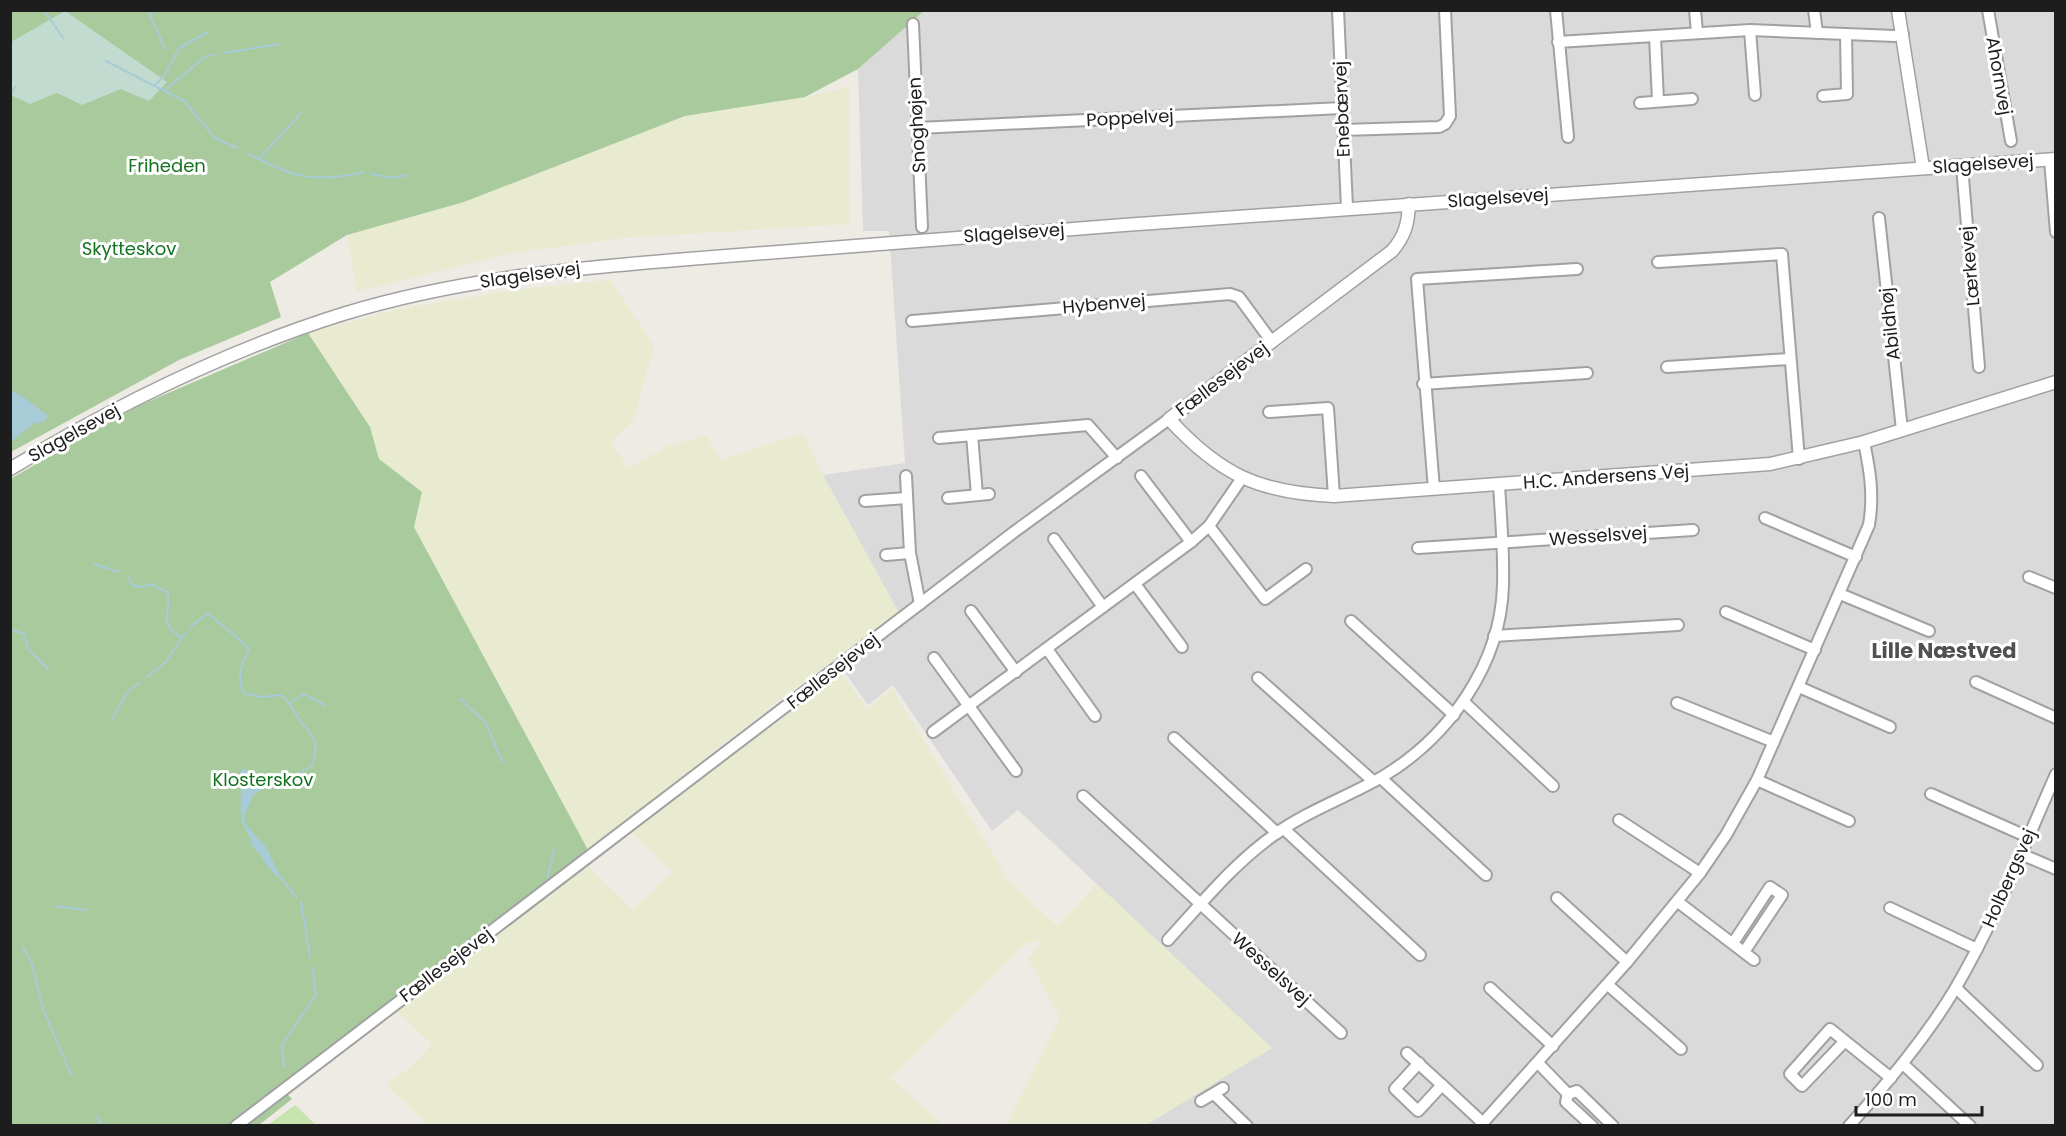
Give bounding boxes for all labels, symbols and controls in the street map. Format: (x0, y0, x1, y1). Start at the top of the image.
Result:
street label: Ahornvej (1980, 35, 2019, 117)
street label: Enebærvej (1327, 60, 1356, 158)
street label: Snoghøjen (902, 76, 931, 174)
street label: Poppelvej (1086, 103, 1174, 132)
street label: Slagelsevej (1932, 148, 2034, 180)
park label: Friheden (128, 153, 206, 178)
street label: Slagelsevej (1447, 182, 1549, 214)
street label: Slagelsevej (963, 217, 1065, 249)
street label: Lærkevej (1954, 225, 1985, 307)
park label: Skytteskov (82, 236, 176, 261)
street label: Slagelsevej (478, 255, 582, 294)
street label: Hybenvej (1061, 287, 1146, 320)
street label: Abildhøj (1873, 287, 1906, 362)
street label: Fællesejevej (1170, 335, 1273, 422)
street label: Slagelsevej (23, 397, 124, 468)
street label: H.C. Andersens Vej (1522, 458, 1690, 495)
street label: Wesselsvej (1548, 520, 1648, 551)
street label: Fællesejevej (781, 627, 884, 715)
district label: Lille Næstved (1872, 636, 2016, 665)
park label: Klosterskov (213, 767, 313, 792)
street label: Holbergsvej (1976, 824, 2041, 931)
street label: Fællesejevej (394, 921, 497, 1008)
street label: Wesselsvej (1226, 926, 1316, 1011)
scale bar (1856, 1079, 1982, 1117)
text: 100 m (1865, 1087, 1917, 1112)

